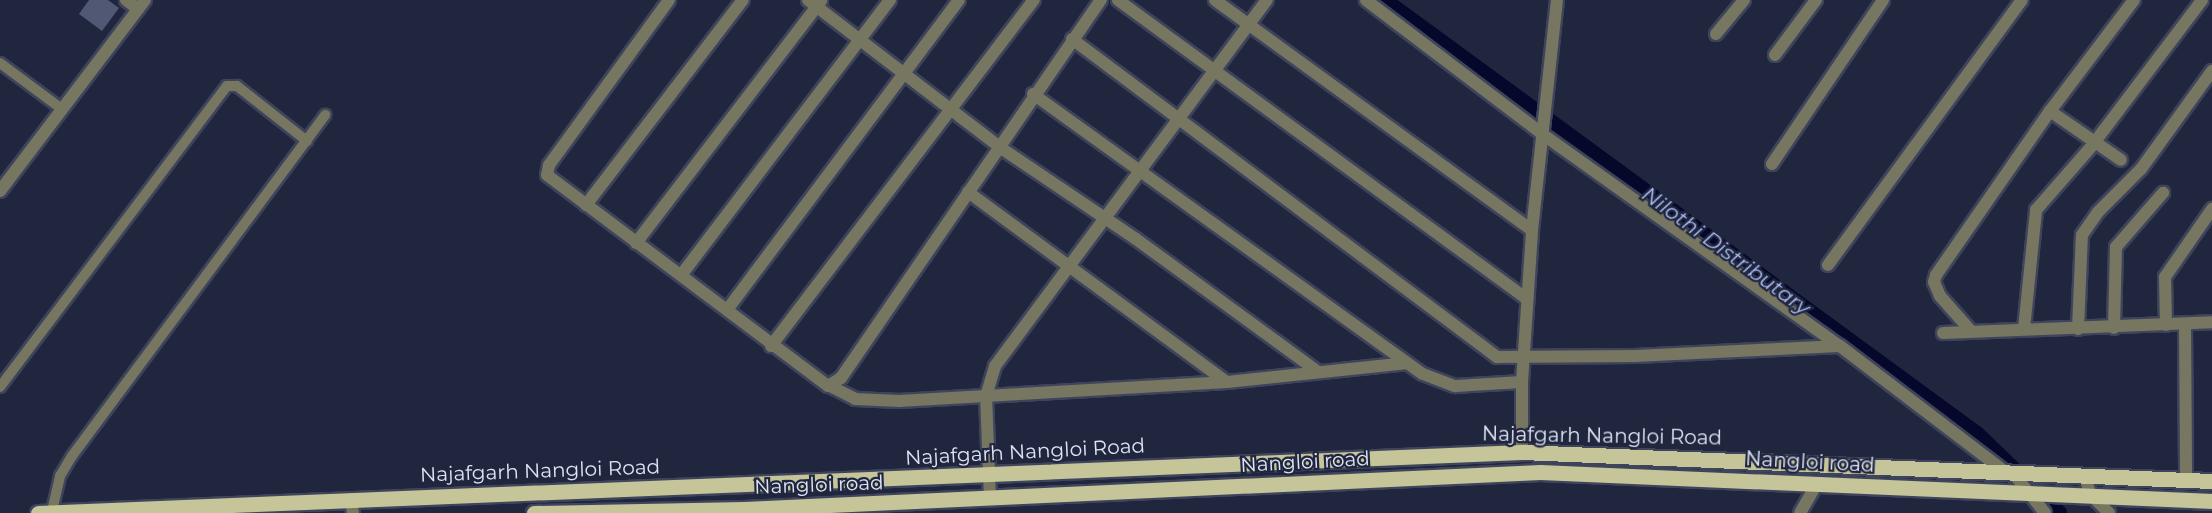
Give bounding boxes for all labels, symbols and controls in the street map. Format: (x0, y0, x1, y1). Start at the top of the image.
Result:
water label: Nilothi Distributary (1637, 182, 1815, 320)
street label: Najafgarh Nangloi Road (1482, 422, 1722, 450)
street label: Najafgarh Nangloi Road (904, 434, 1146, 470)
street label: Nangloi road (1240, 447, 1370, 477)
street label: Nangloi road (1745, 447, 1875, 477)
street label: Najafgarh Nangloi Road (420, 455, 660, 487)
street label: Nangloi road (754, 471, 884, 499)

